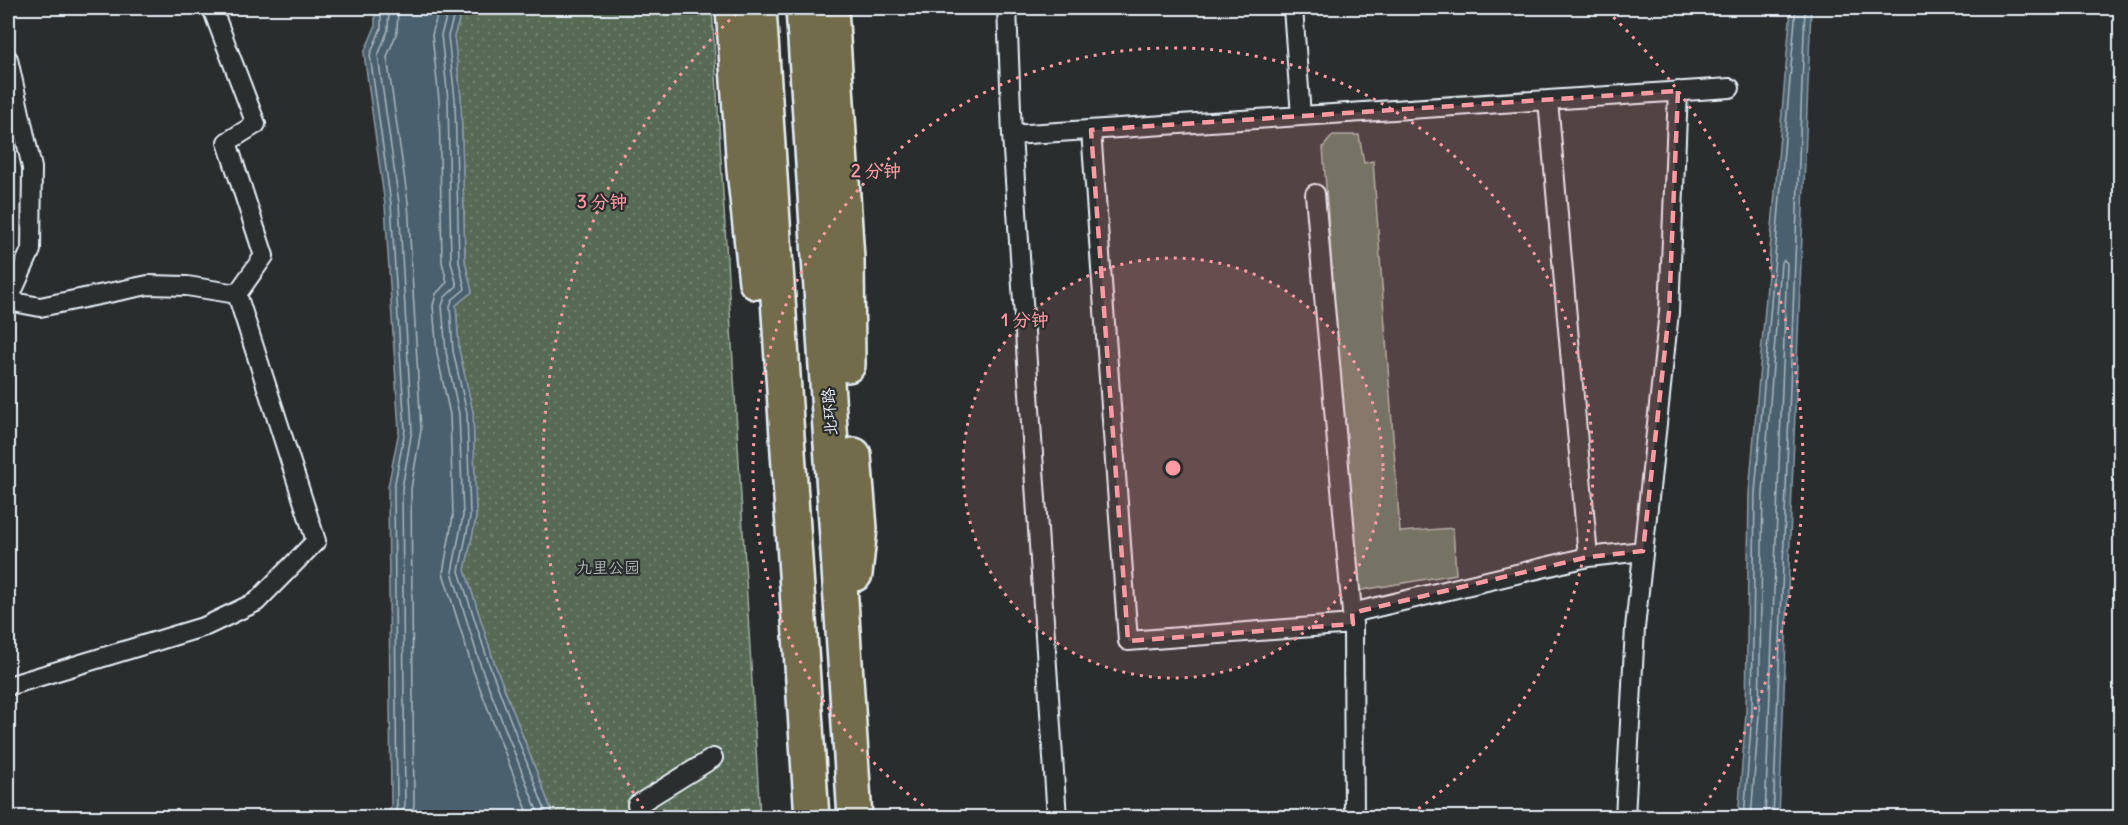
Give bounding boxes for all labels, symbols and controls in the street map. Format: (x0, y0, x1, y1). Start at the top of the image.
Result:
text: 2 分钟 (851, 159, 901, 182)
text: 3 分钟 (577, 190, 627, 213)
text: 1 分钟 (1001, 308, 1049, 331)
street label: 北环路 (817, 387, 841, 437)
centre of rings (1163, 458, 1183, 478)
park label: 九里公园 (576, 557, 640, 577)

